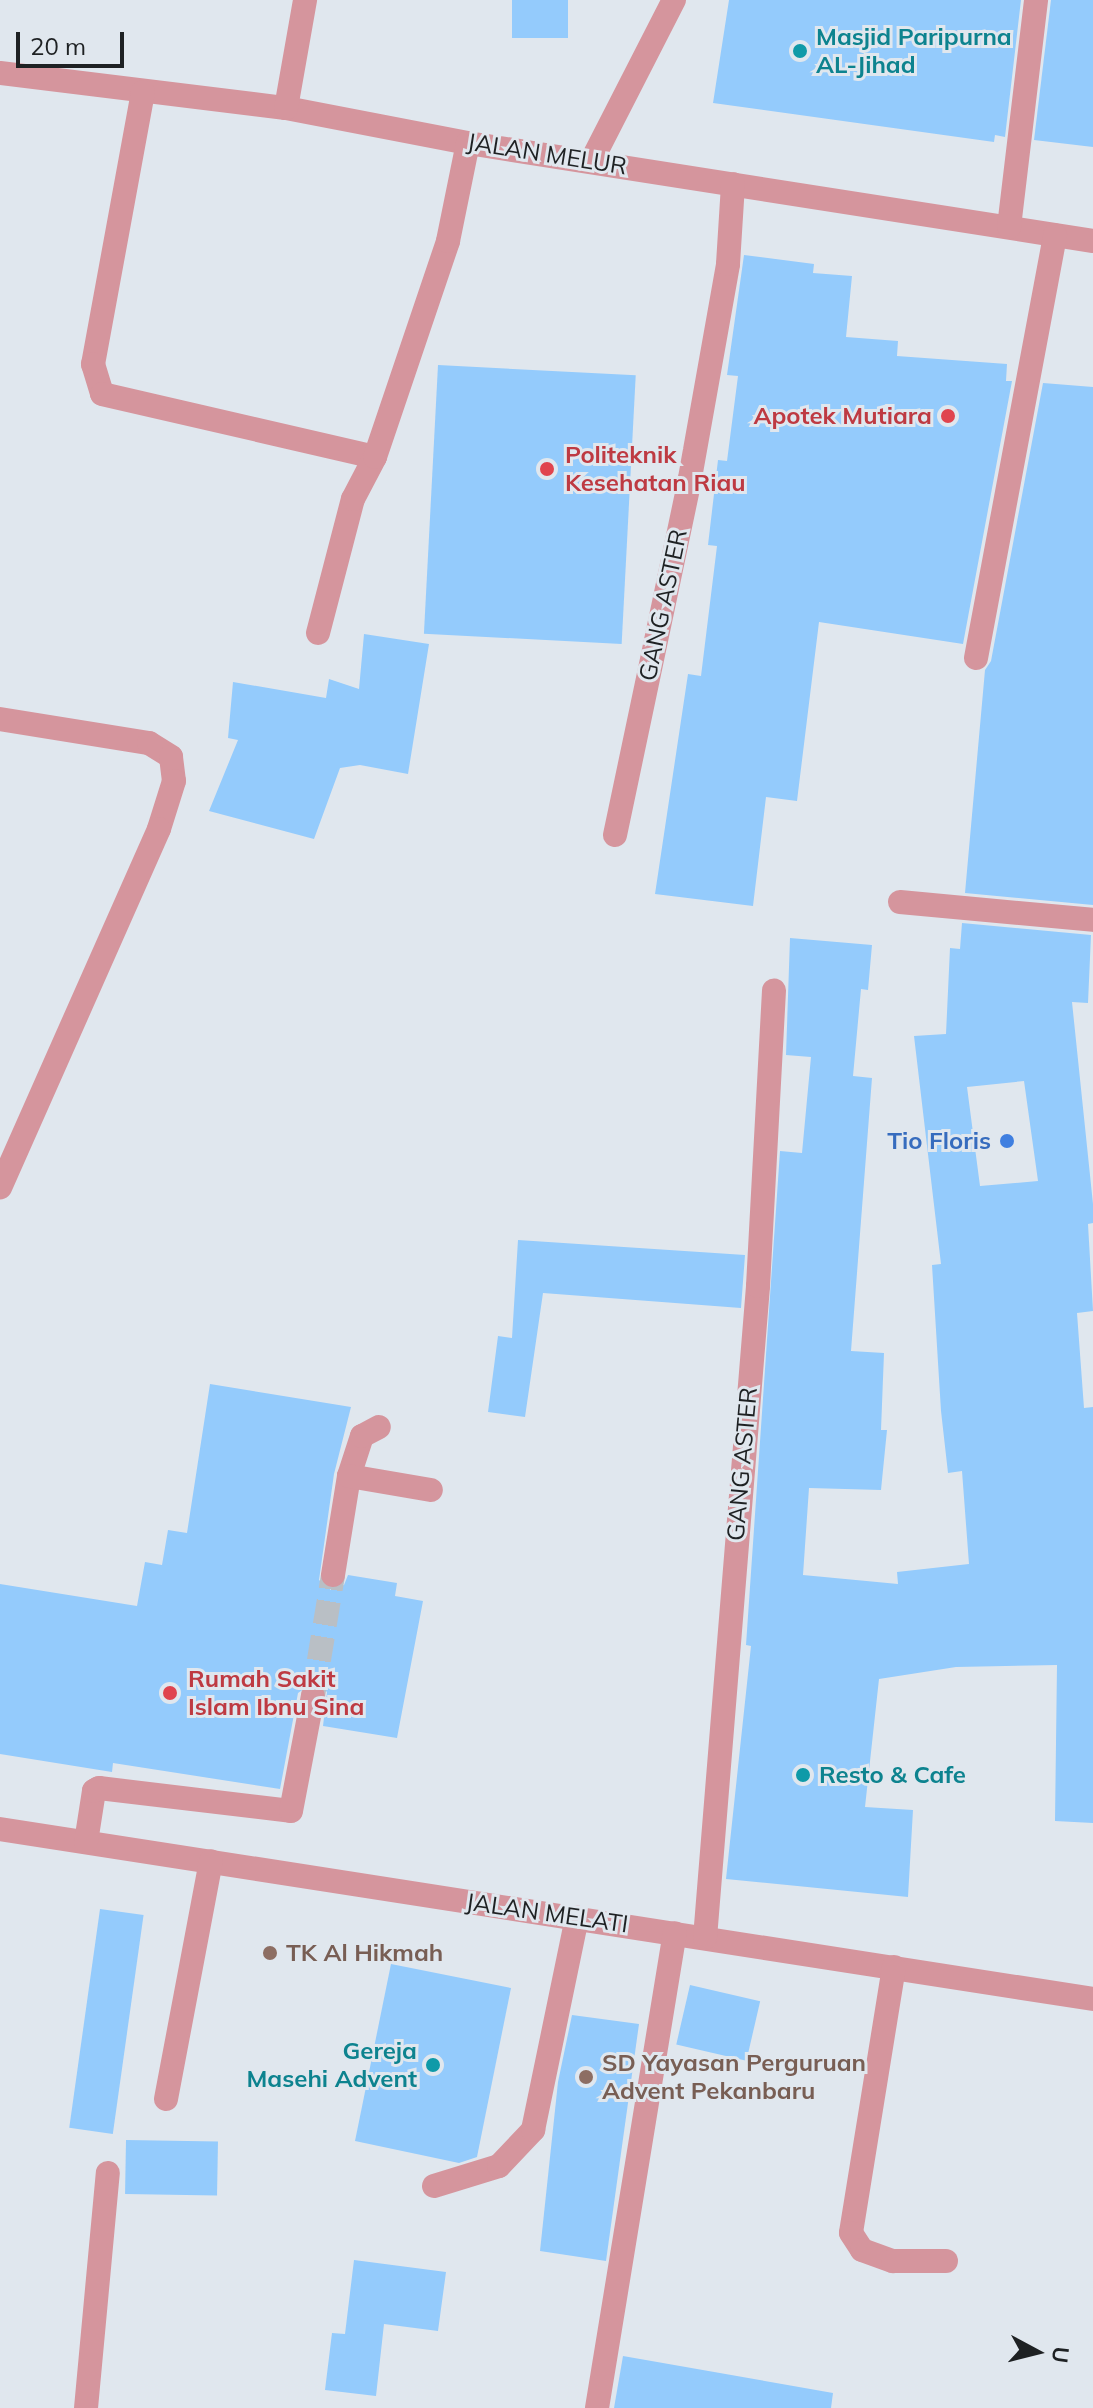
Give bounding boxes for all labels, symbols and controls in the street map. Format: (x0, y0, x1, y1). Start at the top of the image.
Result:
scale bar (20, 16, 128, 66)
place label: Masjid Paripurna AL-Jihad (816, 23, 1012, 79)
text: 20 m (30, 31, 86, 61)
marker: Masjid Paripurna AL-Jihad (791, 42, 809, 60)
street label: JALAN MELUR (465, 127, 629, 181)
place label: Apotek Mutiara (753, 402, 932, 430)
marker: Apotek Mutiara (939, 407, 957, 425)
place label: Politeknik Kesehatan Riau (565, 441, 746, 497)
marker: Politeknik Kesehatan Riau (536, 458, 558, 480)
street label: GANG ASTER (633, 527, 693, 683)
place label: Tio Floris (887, 1127, 991, 1155)
marker: Tio Floris (998, 1132, 1016, 1150)
street label: GANG ASTER (721, 1386, 763, 1542)
place label: Rumah Sakit Islam Ibnu Sina (188, 1665, 364, 1721)
marker: Rumah Sakit Islam Ibnu Sina (159, 1682, 181, 1704)
place label: Resto & Cafe (819, 1761, 966, 1789)
marker: Resto & Cafe (794, 1766, 812, 1784)
street label: JALAN MELATI (464, 1887, 630, 1939)
place label: TK Al Hikmah (286, 1939, 443, 1967)
marker: TK Al Hikmah (261, 1944, 279, 1962)
place label: Gereja Masehi Advent (246, 2037, 417, 2093)
place label: SD Yayasan Perguruan Advent Pekanbaru (602, 2049, 866, 2105)
marker: Gereja Masehi Advent (424, 2056, 442, 2074)
marker: SD Yayasan Perguruan Advent Pekanbaru (577, 2068, 595, 2086)
north arrow (997, 2312, 1077, 2392)
text: U (1046, 2345, 1076, 2365)

